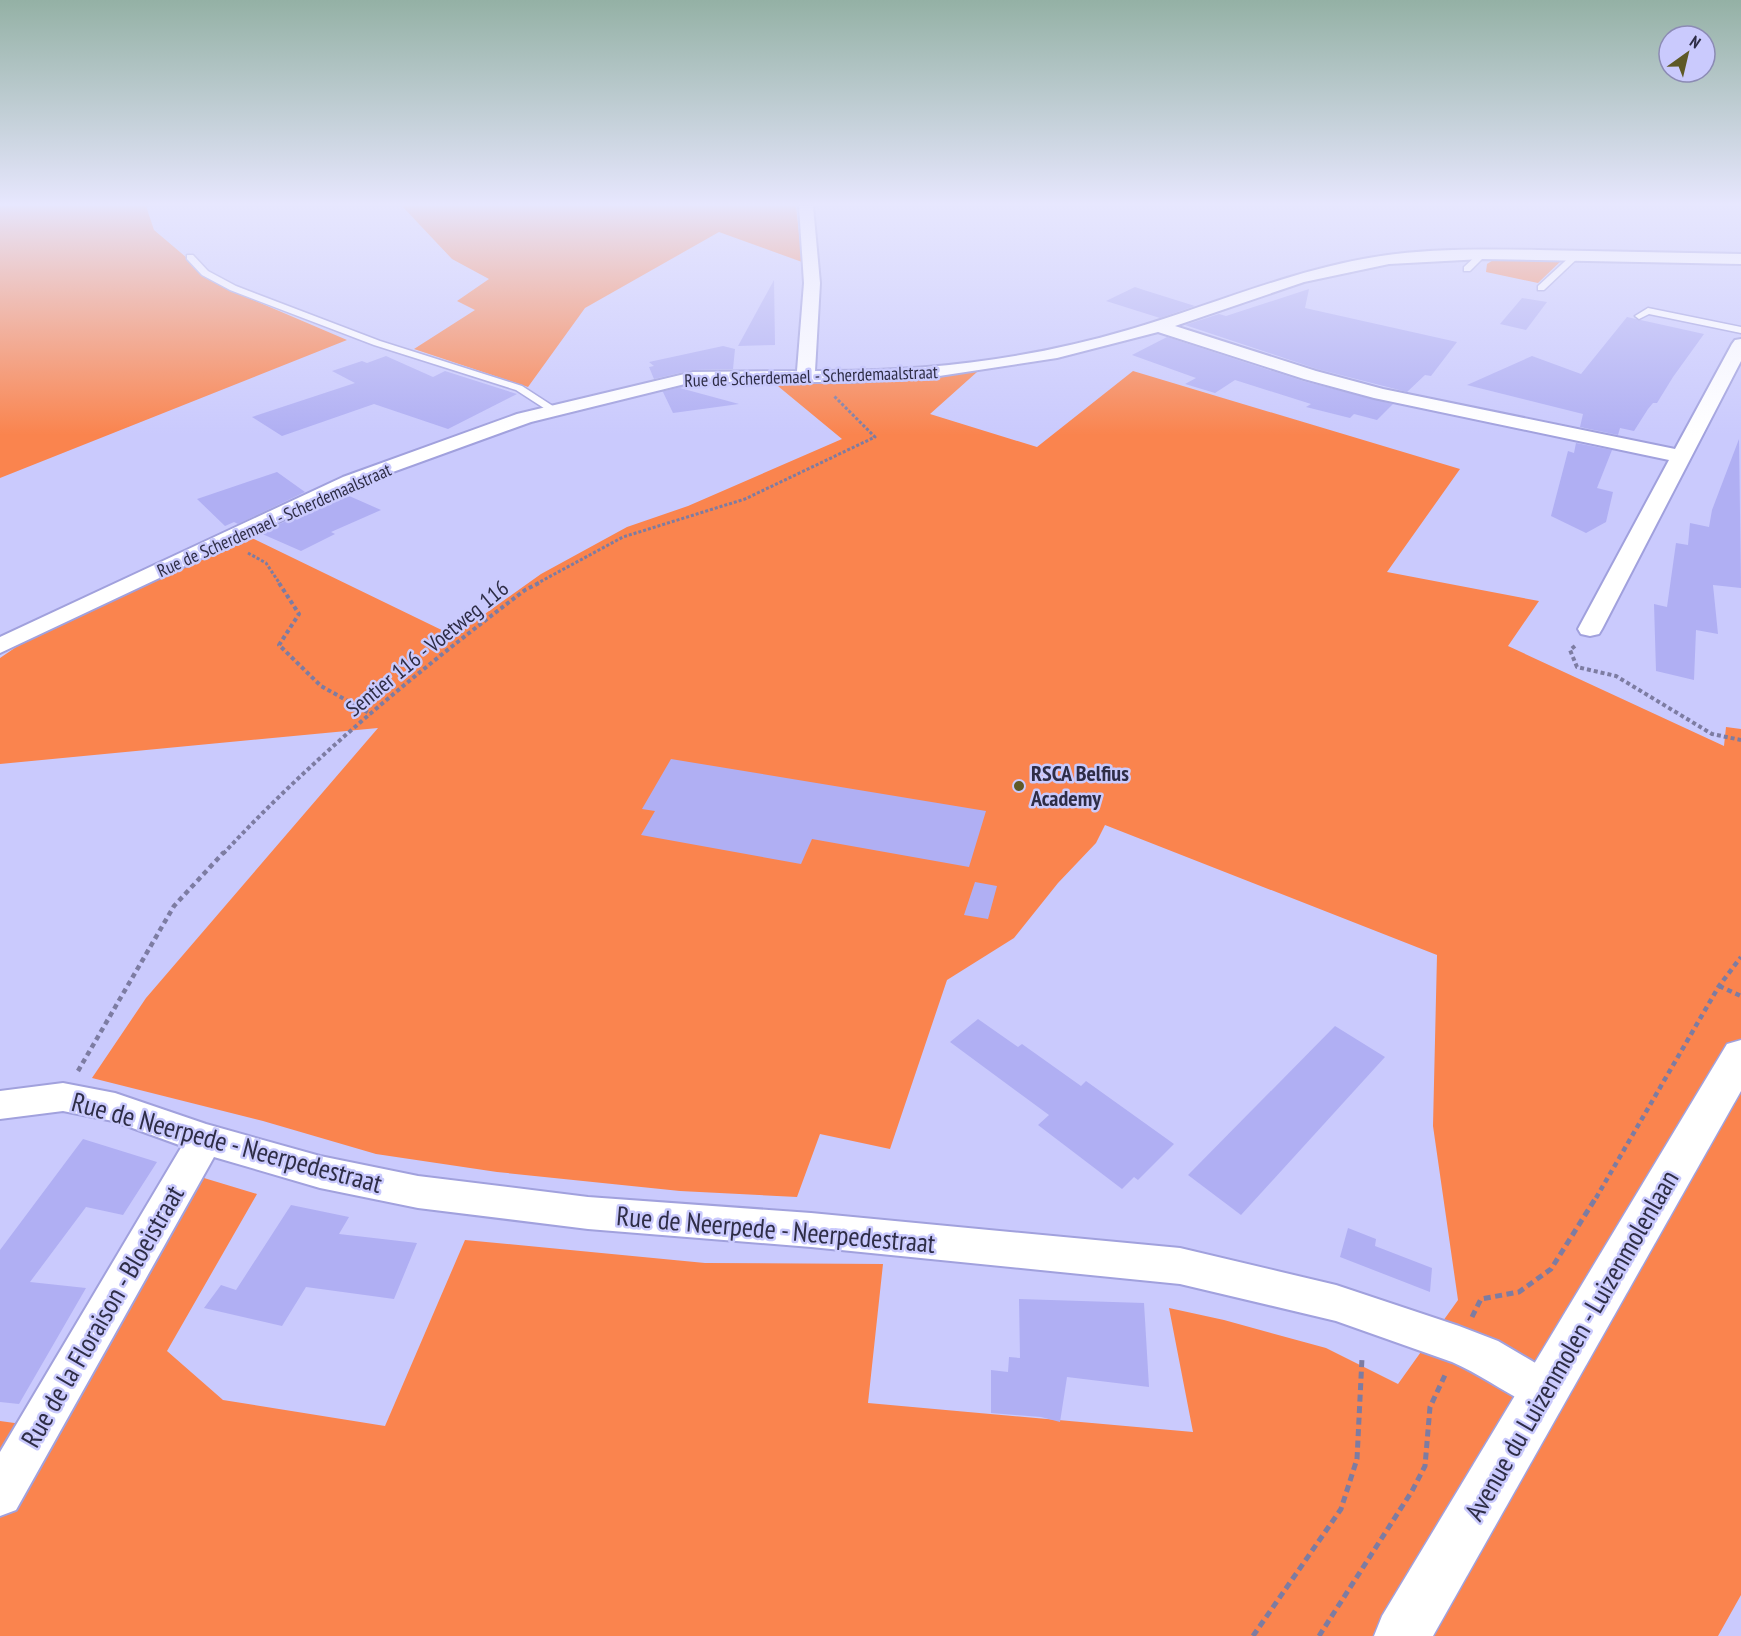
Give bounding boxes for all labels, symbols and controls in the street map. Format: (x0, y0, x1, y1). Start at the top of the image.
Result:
north arrow (1657, 24, 1717, 84)
text: N (1686, 31, 1705, 52)
street label: Rue de Scherdemael - Scherdemaalstraat (684, 360, 938, 392)
street label: Rue de Scherdemael - Scherdemaalstraat (153, 458, 395, 582)
street label: Sentier 116 - Voetweg 116 (340, 574, 514, 722)
place label: RSCA Belfius Academy (1030, 759, 1129, 812)
marker: RSCA Belfius Academy (1012, 779, 1026, 793)
street label: Rue de Neerpede - Neerpedestraat (68, 1084, 386, 1200)
street label: Avenue du Luizenmolen - Luizenmolenlaan (1457, 1164, 1685, 1526)
street label: Rue de la Floraison - Bloeistraat (13, 1179, 191, 1453)
street label: Rue de Neerpede - Neerpedestraat (615, 1198, 937, 1260)

